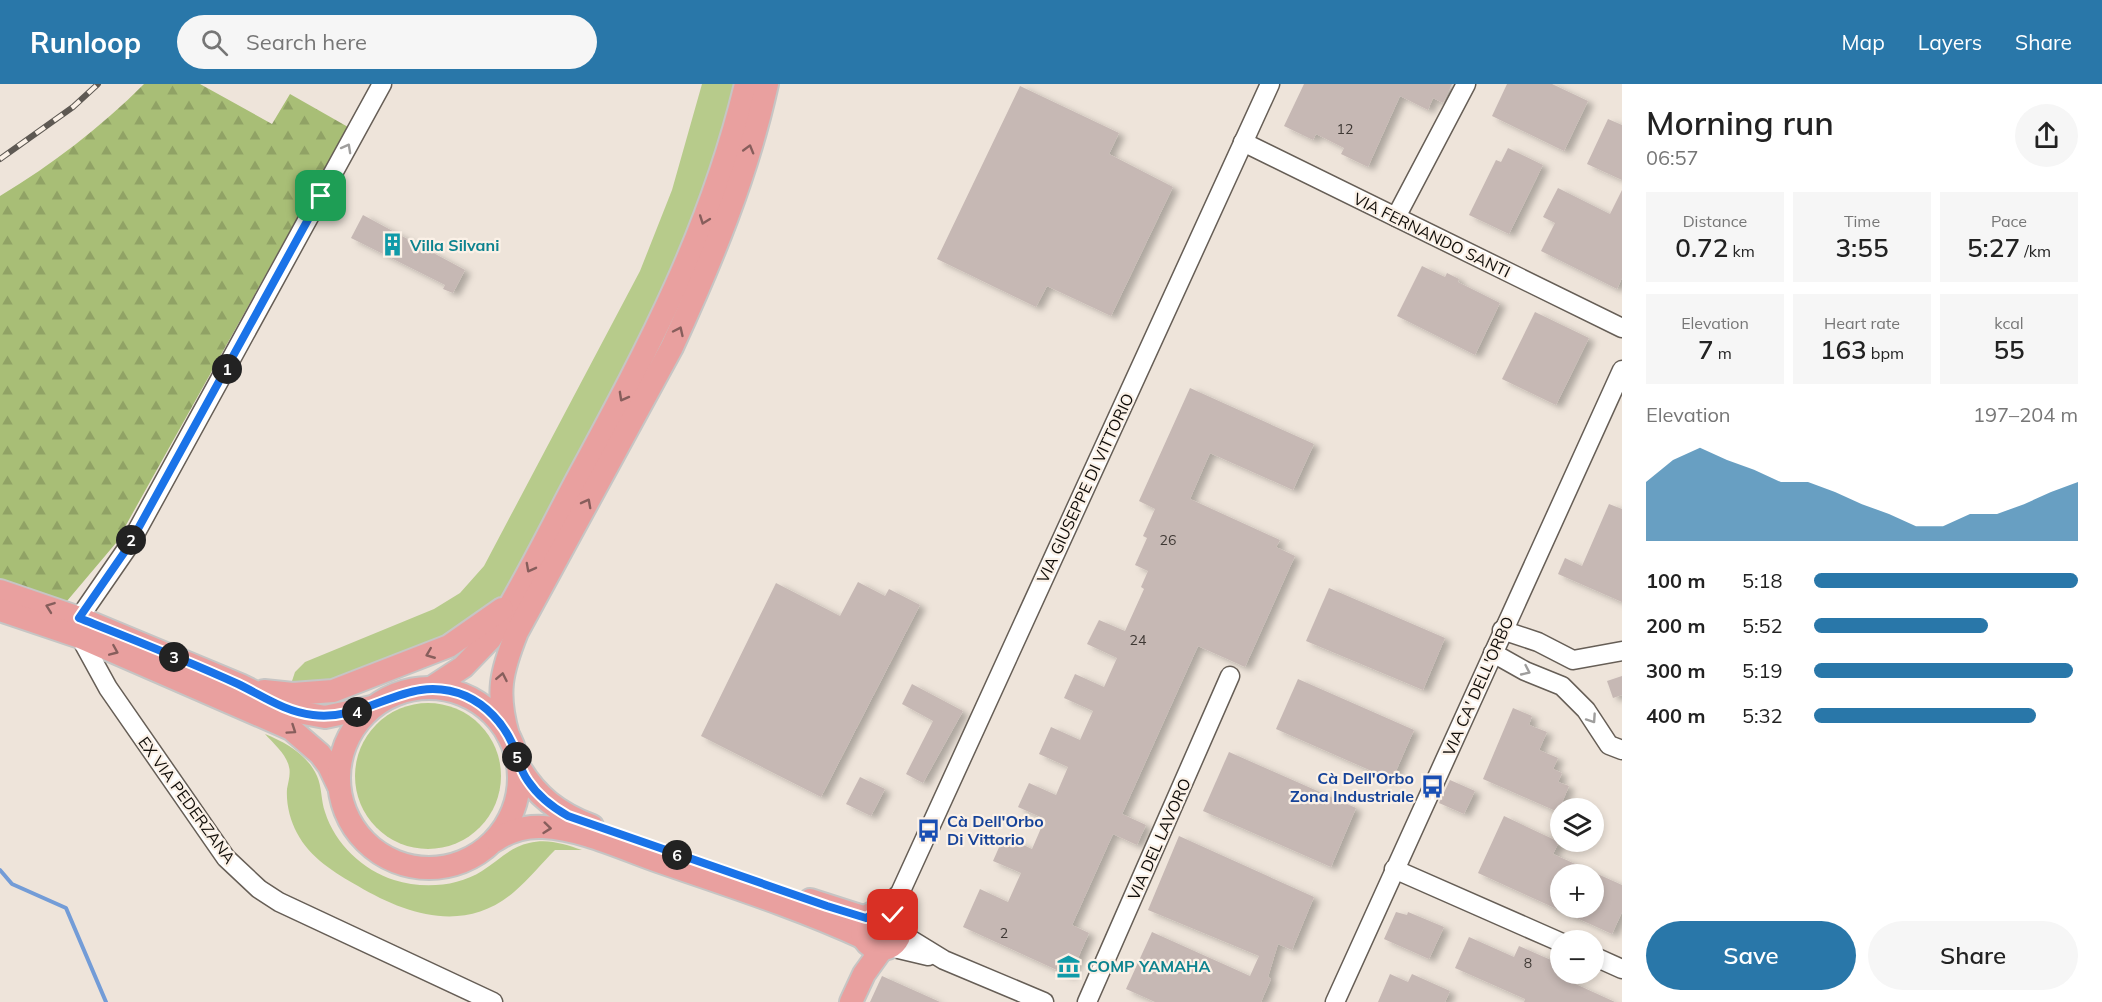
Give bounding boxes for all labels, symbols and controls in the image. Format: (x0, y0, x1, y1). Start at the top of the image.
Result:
search box (177, 15, 597, 69)
text: Runloop (30, 25, 141, 60)
icon: search (198, 26, 231, 59)
text: Search here (246, 28, 367, 56)
text: Map (1842, 29, 1885, 55)
text: Layers (1918, 29, 1982, 55)
text: Share (2015, 29, 2072, 55)
text: Morning run (1646, 102, 1834, 143)
button: share (2015, 104, 2078, 167)
house number: 12 (1337, 120, 1353, 138)
one-way arrow (340, 144, 351, 154)
one-way arrow (742, 144, 754, 155)
text: 06:57 (1646, 145, 1699, 170)
pin (295, 170, 346, 221)
icon: arrive (304, 179, 337, 212)
street label: VIA FERNANDO SANTI (1350, 188, 1514, 282)
text: Distance (1683, 211, 1747, 231)
text: Time (1844, 211, 1880, 231)
text: Pace (1991, 211, 2027, 231)
one-way arrow (699, 214, 712, 225)
text: 0.72 (1675, 231, 1728, 264)
text: 3:55 (1836, 231, 1888, 264)
text: 5:27 (1967, 231, 2020, 264)
building icon: Villa Silvani (379, 232, 405, 258)
place label: Villa Silvani (409, 235, 499, 255)
text: km (1728, 241, 1755, 261)
text: /km (2020, 241, 2051, 261)
text: Elevation (1681, 313, 1749, 333)
text: Heart rate (1824, 313, 1900, 333)
text: kcal (1994, 313, 2024, 333)
one-way arrow (672, 327, 684, 338)
text: 7 (1698, 333, 1714, 366)
text: 163 (1820, 333, 1867, 366)
text: 55 (1993, 333, 2025, 366)
text: m (1714, 343, 1732, 363)
text: bpm (1867, 343, 1904, 363)
pin: 1 (212, 354, 242, 384)
text: 1 (222, 359, 232, 379)
street label: VIA GIUSEPPE DI VITTORIO (1032, 390, 1138, 586)
one-way arrow (619, 391, 630, 401)
text: Elevation (1646, 402, 1731, 427)
text: 197–204 m (1973, 402, 2078, 427)
one-way arrow (580, 499, 591, 509)
pin: 2 (116, 525, 146, 555)
text: 2 (126, 530, 136, 550)
house number: 26 (1160, 531, 1176, 549)
one-way arrow (526, 562, 537, 573)
text: 100 m (1646, 568, 1705, 593)
text: 5:18 (1742, 568, 1783, 593)
one-way arrow (45, 602, 56, 614)
street label: VIA CA' DELL'ORBO (1438, 613, 1518, 759)
text: 200 m (1646, 613, 1705, 638)
text: 5:52 (1742, 613, 1783, 638)
house number: 24 (1130, 631, 1147, 649)
pin: 3 (159, 642, 189, 672)
one-way arrow (108, 644, 119, 656)
text: 3 (169, 647, 179, 667)
one-way arrow (425, 647, 436, 659)
text: 300 m (1646, 658, 1705, 683)
text: 5:19 (1742, 658, 1783, 683)
one-way arrow (1520, 664, 1531, 676)
one-way arrow (495, 673, 508, 683)
pin: 4 (342, 697, 372, 727)
text: 4 (352, 702, 362, 722)
text: 400 m (1646, 703, 1705, 728)
text: 5:32 (1742, 703, 1783, 728)
one-way arrow (1585, 712, 1596, 723)
one-way arrow (286, 723, 296, 735)
street label: EX VIA PEDERZANA (134, 733, 240, 868)
pin: 5 (502, 742, 532, 772)
text: 5 (512, 747, 522, 767)
place label: Cà Dell'Orbo Zona Industriale (1290, 768, 1414, 806)
bus stop icon: Cà Dell'Orbo Zona Industriale (1419, 774, 1445, 800)
street label: VIA DEL LAVORO (1123, 775, 1195, 903)
map controls (1550, 798, 1604, 984)
button: layers (1550, 798, 1604, 852)
place label: Cà Dell'Orbo Di Vittorio (947, 811, 1044, 849)
bus stop icon: Cà Dell'Orbo Di Vittorio (916, 817, 942, 843)
one-way arrow (542, 821, 551, 834)
pin: 6 (662, 840, 692, 870)
text: 6 (672, 845, 682, 865)
button: + (1550, 864, 1604, 918)
pin (867, 889, 918, 940)
icon: check (876, 898, 909, 931)
button: Save (1646, 921, 1856, 990)
button: Share (1868, 921, 2078, 990)
house number: 2 (1000, 924, 1008, 942)
button: − (1550, 930, 1604, 984)
museum icon: COMP YAMAHA (1056, 953, 1082, 979)
house number: 8 (1524, 954, 1532, 972)
place label: COMP YAMAHA (1087, 956, 1210, 976)

